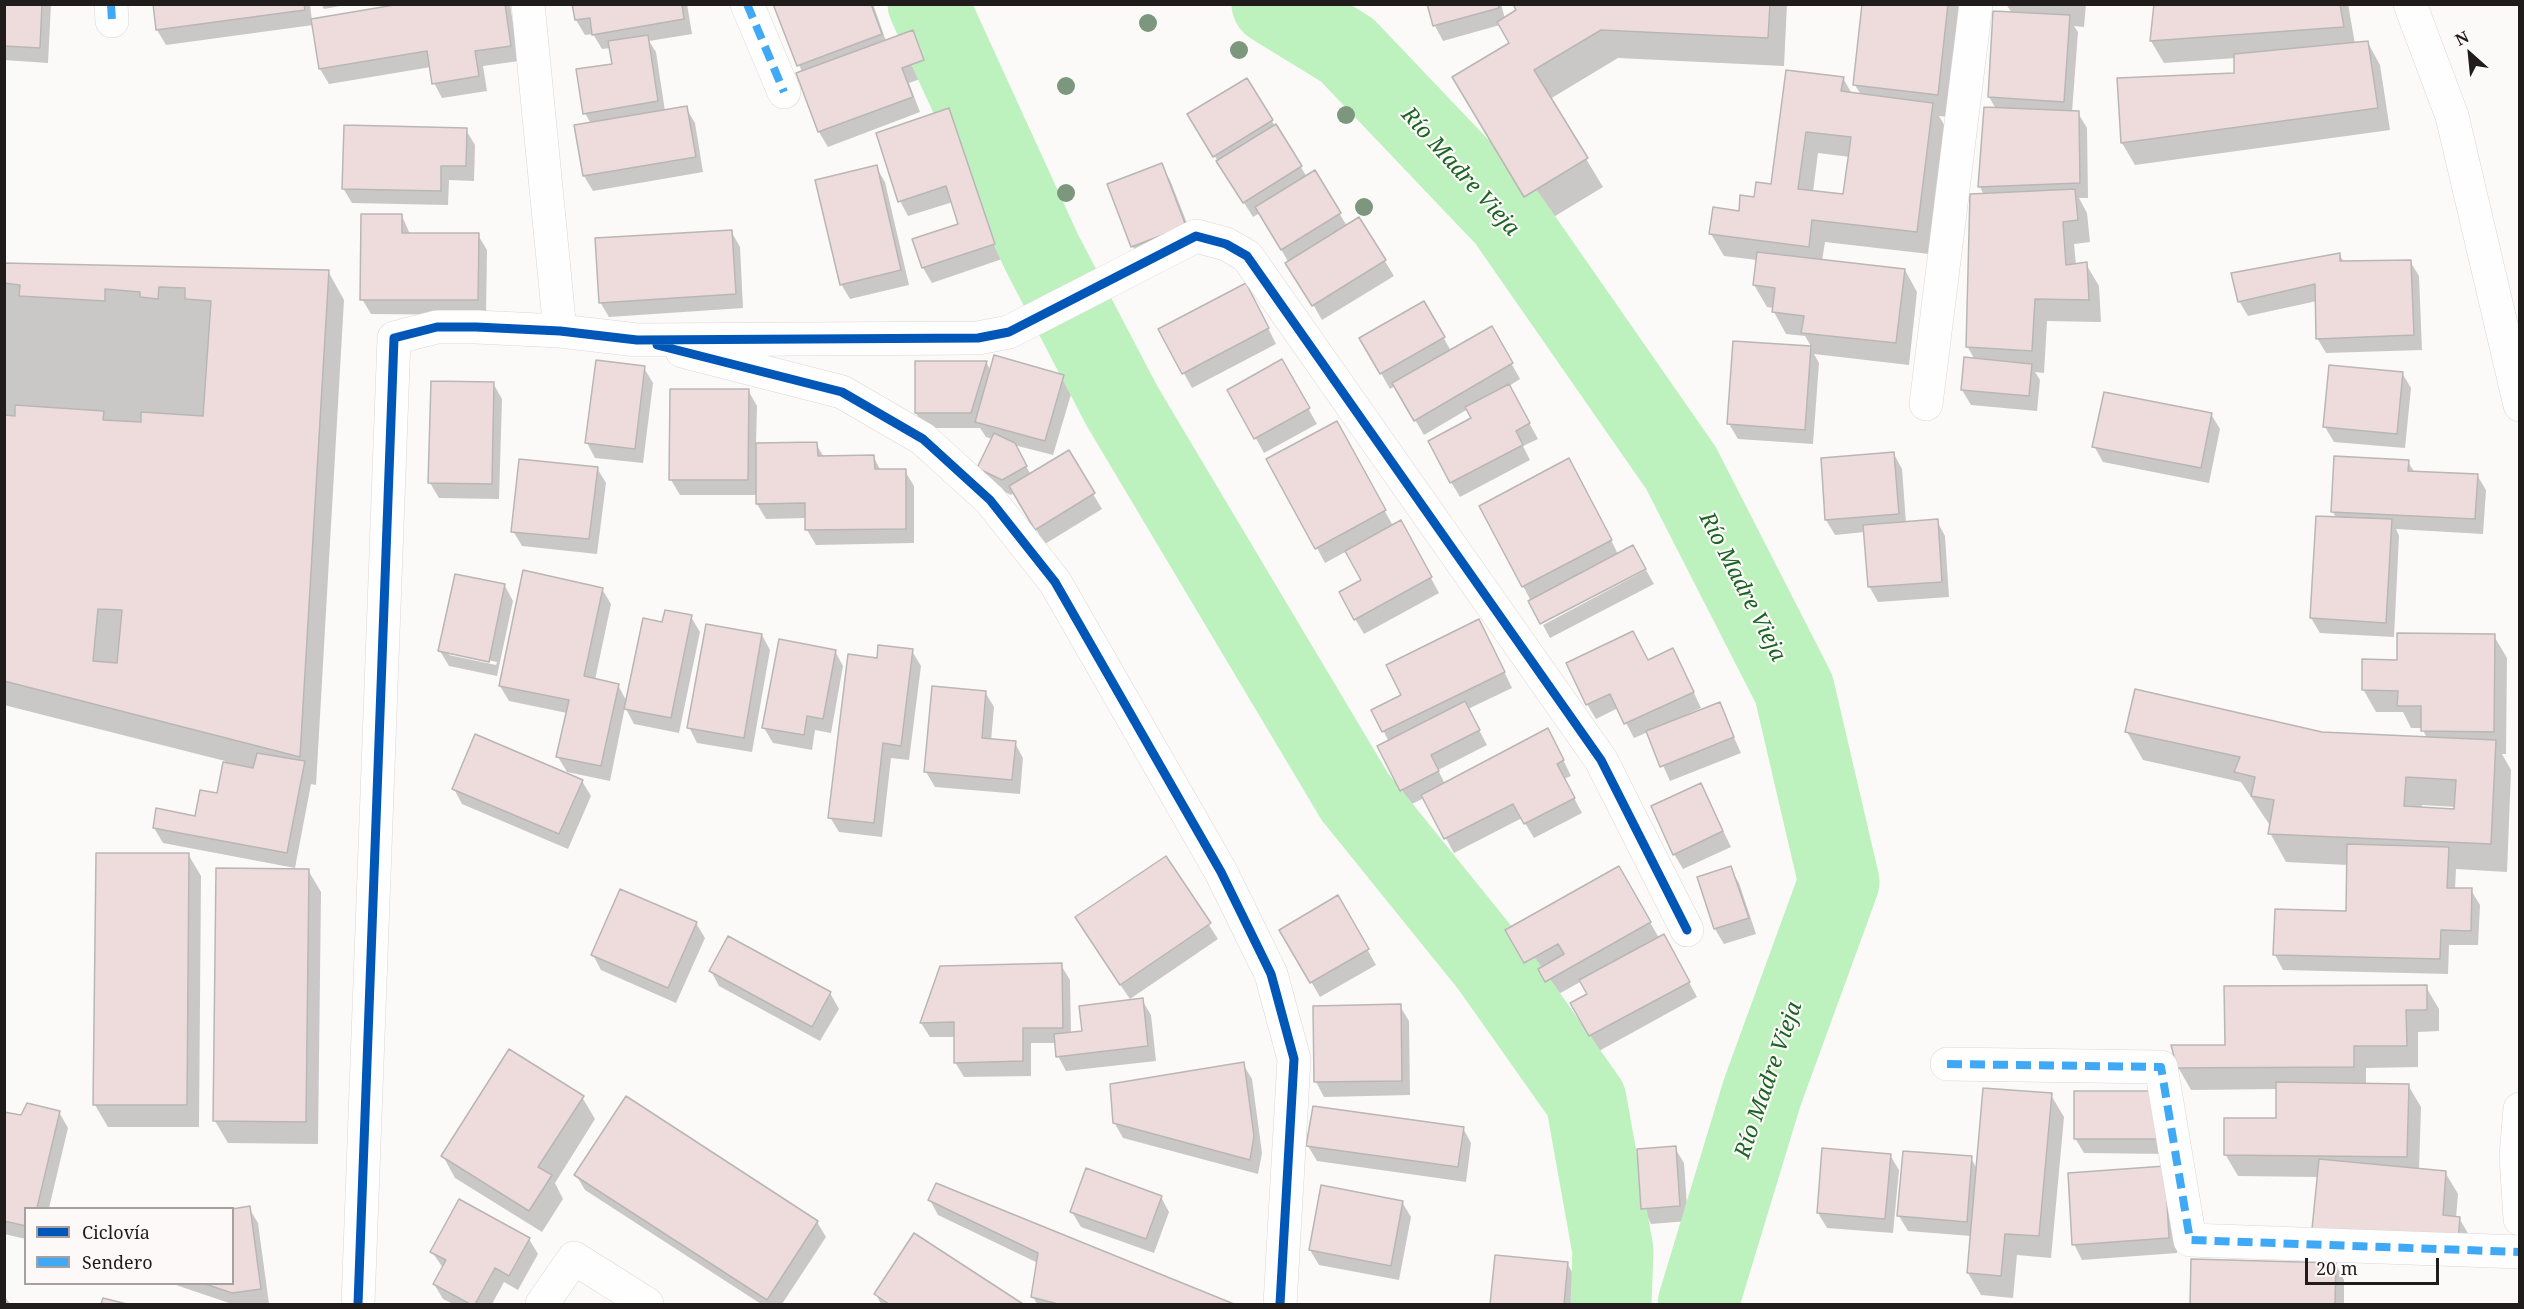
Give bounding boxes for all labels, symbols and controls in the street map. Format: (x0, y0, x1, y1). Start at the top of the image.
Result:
north arrow (2440, 24, 2500, 84)
text: N (2451, 25, 2472, 51)
water label: Río Madre Vieja (1395, 102, 1525, 242)
water label: Río Madre Vieja (1693, 508, 1791, 666)
water label: Río Madre Vieja (1730, 998, 1808, 1162)
legend (24, 1207, 234, 1285)
text: Ciclovía (82, 1220, 150, 1244)
scale bar (2308, 1246, 2442, 1284)
text: Sendero (82, 1250, 153, 1274)
text: 20 m (2316, 1256, 2358, 1280)

